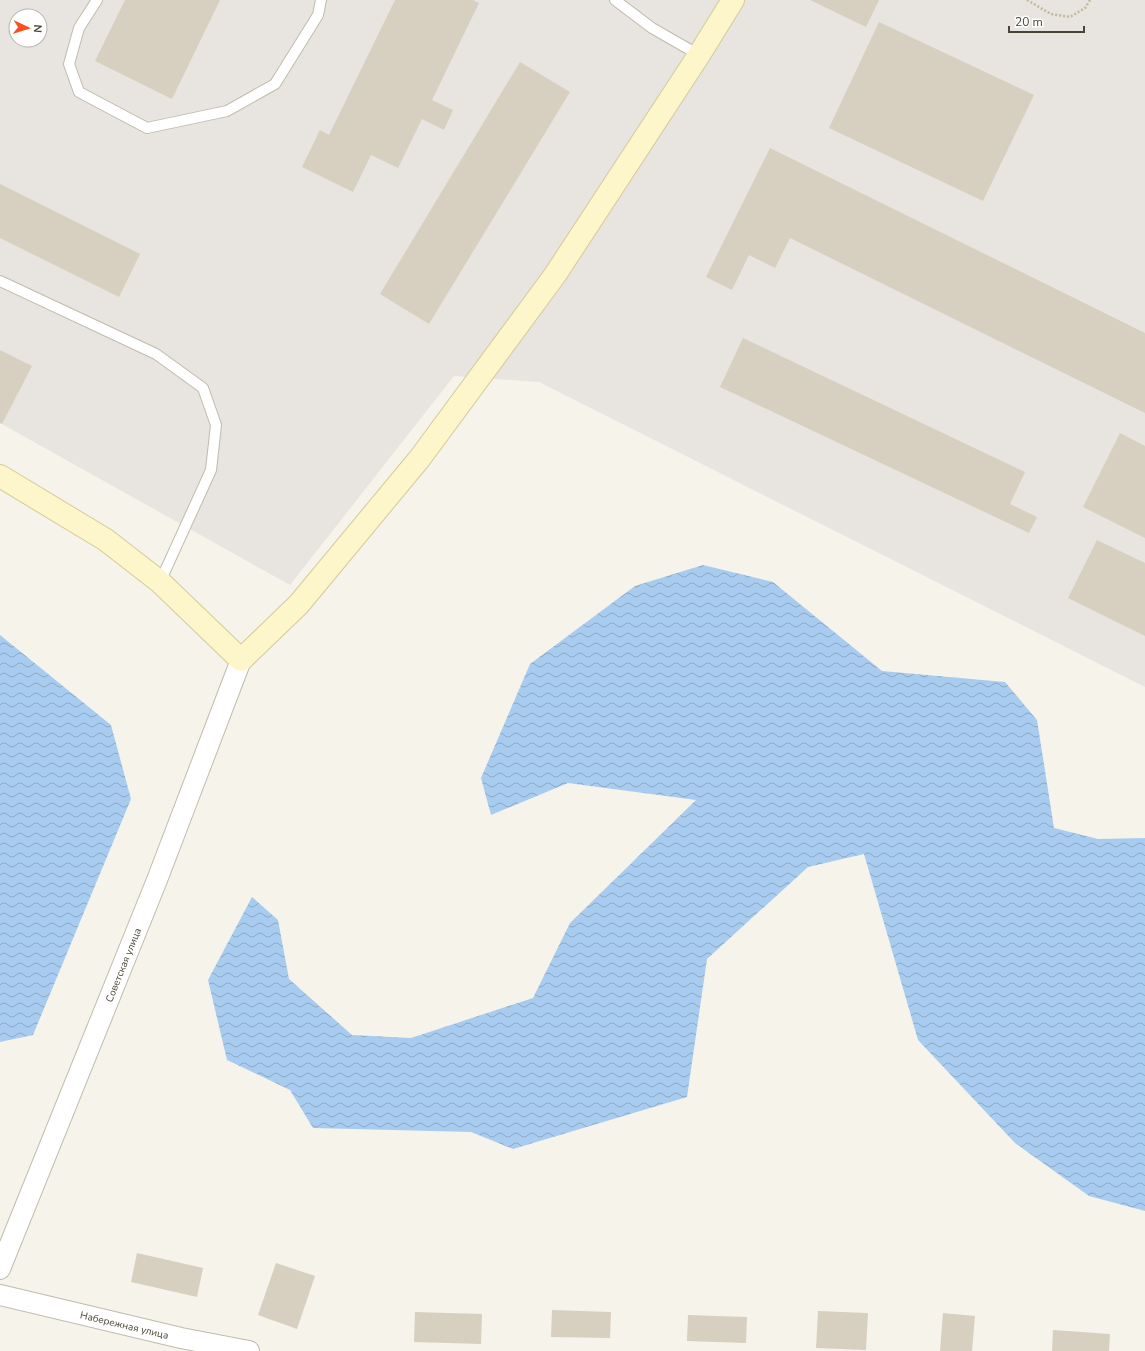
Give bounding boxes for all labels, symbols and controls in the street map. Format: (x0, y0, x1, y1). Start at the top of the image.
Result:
north arrow (8, 8, 48, 48)
scale bar (1009, 8, 1084, 34)
text: 20 m (1015, 14, 1043, 30)
text: N (30, 24, 45, 33)
street label: Советская улица (102, 926, 145, 1004)
street label: Набережная улица (79, 1308, 170, 1343)

